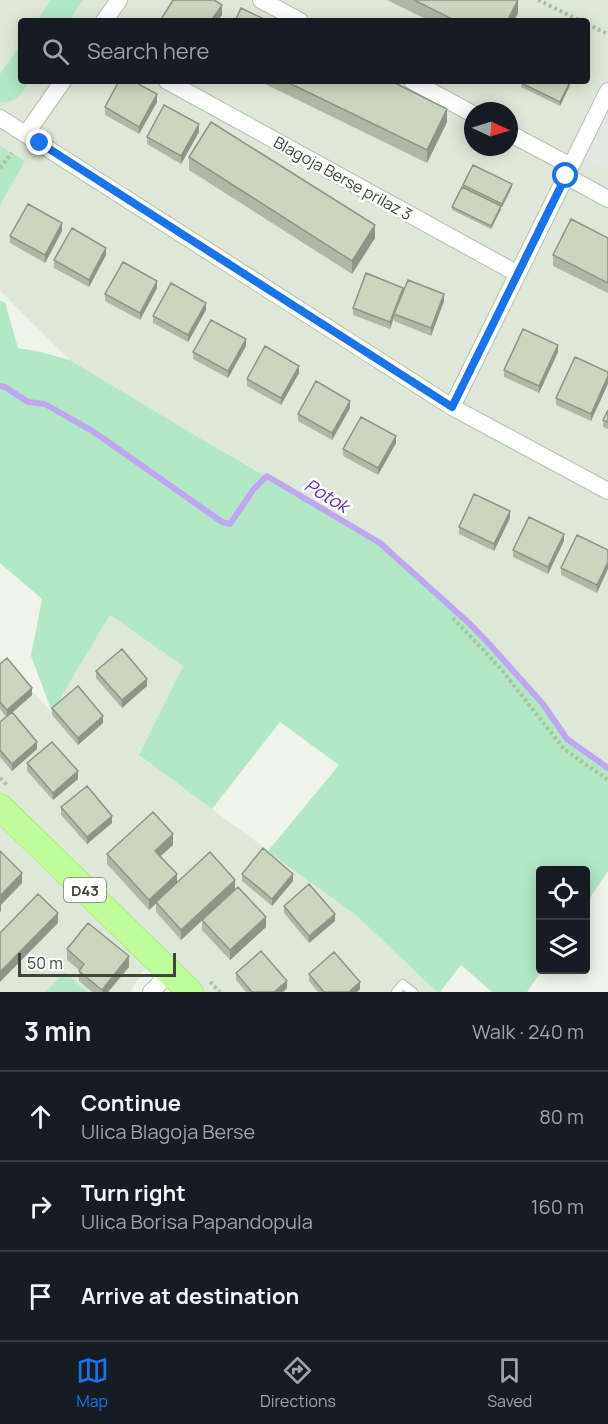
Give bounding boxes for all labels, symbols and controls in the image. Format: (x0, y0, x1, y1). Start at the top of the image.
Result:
search box (18, 18, 590, 84)
icon: search (39, 35, 72, 68)
text: Search here (87, 36, 209, 66)
north arrow (464, 102, 518, 156)
route end (26, 129, 52, 155)
street label: Blagoja Berse prilaz 3 (270, 131, 416, 225)
route start (552, 162, 578, 188)
water label: Potok (300, 472, 356, 519)
map controls (536, 866, 590, 974)
button: locate (536, 866, 590, 920)
road number: D43 (64, 878, 106, 902)
button: layers (536, 920, 590, 974)
scale bar (18, 950, 176, 978)
text: 50 m (27, 952, 63, 974)
text: 3 min (24, 1013, 91, 1049)
text: Walk · 240 m (472, 1018, 584, 1045)
text: Continue (81, 1088, 181, 1118)
icon: ahead (24, 1100, 57, 1133)
text: 80 m (539, 1103, 584, 1130)
text: Ulica Blagoja Berse (81, 1118, 255, 1145)
text: Turn right (81, 1178, 186, 1208)
icon: right (24, 1190, 57, 1223)
text: 160 m (531, 1193, 584, 1220)
text: Ulica Borisa Papandopula (81, 1208, 313, 1235)
icon: arrive (24, 1280, 57, 1313)
text: Arrive at destination (81, 1281, 299, 1311)
tab: Map (76, 1354, 109, 1412)
tab: Directions (260, 1354, 336, 1412)
tab: Saved (487, 1354, 532, 1412)

